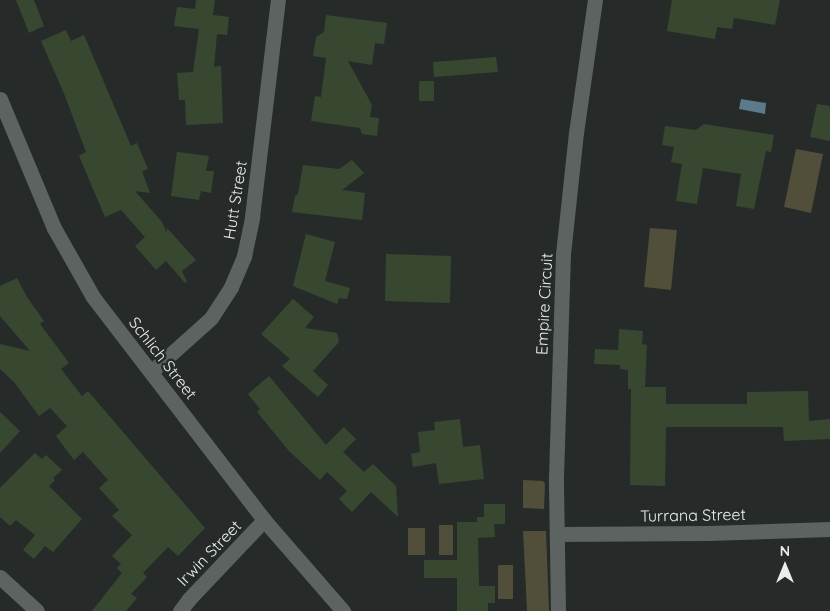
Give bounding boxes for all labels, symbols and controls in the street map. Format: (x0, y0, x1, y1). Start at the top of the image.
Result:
street label: Hutt Street (219, 159, 251, 241)
street label: Empire Circuit (532, 253, 556, 355)
street label: Schlich Street (125, 313, 201, 403)
street label: Turrana Street (640, 504, 746, 526)
street label: Irwin Street (173, 516, 245, 590)
north arrow (760, 541, 810, 591)
text: N (780, 542, 790, 560)

